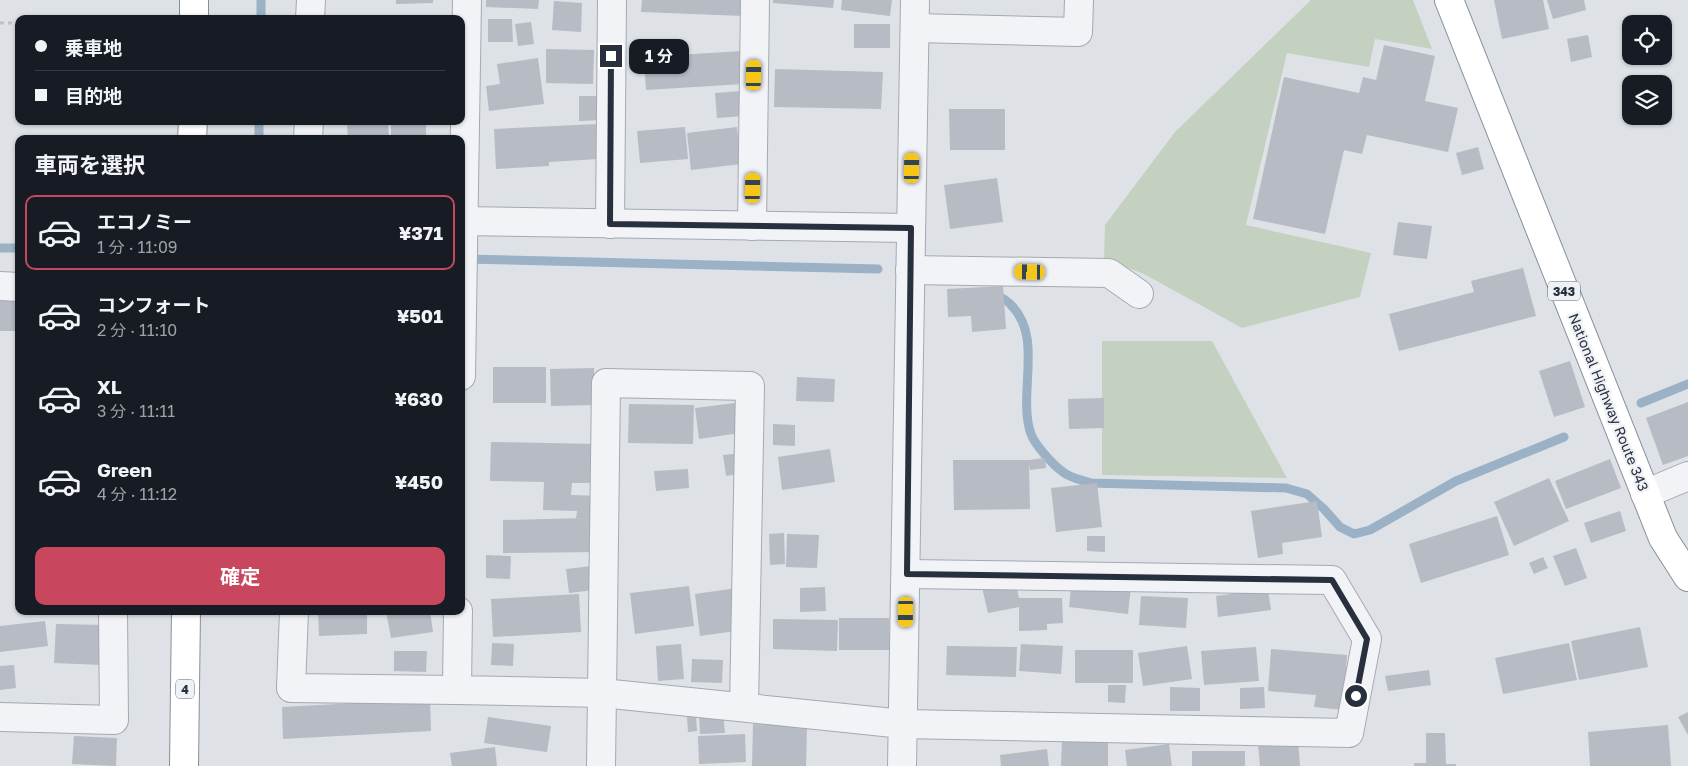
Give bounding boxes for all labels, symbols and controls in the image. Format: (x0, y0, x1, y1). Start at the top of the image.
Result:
map controls (1622, 15, 1672, 125)
button: locate (1622, 15, 1672, 65)
text: 乗車地 (65, 36, 122, 59)
callout: 1 分 (628, 38, 688, 74)
route end (600, 45, 622, 67)
text: 1 分 (645, 46, 673, 66)
car (746, 60, 761, 90)
button: layers (1622, 75, 1672, 125)
text: 目的地 (65, 84, 122, 107)
text: 車両を選択 (35, 151, 145, 178)
car (904, 153, 919, 183)
car (745, 173, 760, 203)
icon: car (37, 210, 82, 255)
text: エコノミー (97, 210, 192, 233)
text: ¥371 (399, 221, 443, 244)
text: 1 分 · 11:09 (97, 237, 177, 257)
car (1014, 264, 1045, 280)
road number: 343 (1548, 282, 1580, 300)
icon: car (37, 293, 82, 338)
text: コンフォート (97, 293, 210, 316)
text: ¥501 (397, 304, 443, 327)
street label: National Highway Route 343 (1565, 310, 1653, 494)
text: 2 分 · 11:10 (97, 320, 177, 340)
text: XL (97, 375, 122, 398)
icon: car (37, 376, 82, 421)
text: ¥630 (394, 387, 443, 410)
text: 3 分 · 11:11 (97, 401, 175, 421)
text: Green (97, 458, 152, 481)
icon: car (37, 459, 82, 504)
text: ¥450 (395, 470, 443, 493)
text: 4 分 · 11:12 (97, 484, 177, 504)
button: 確定 (35, 547, 445, 605)
car (898, 597, 913, 627)
road number: 4 (176, 680, 194, 699)
route start (1345, 685, 1367, 707)

